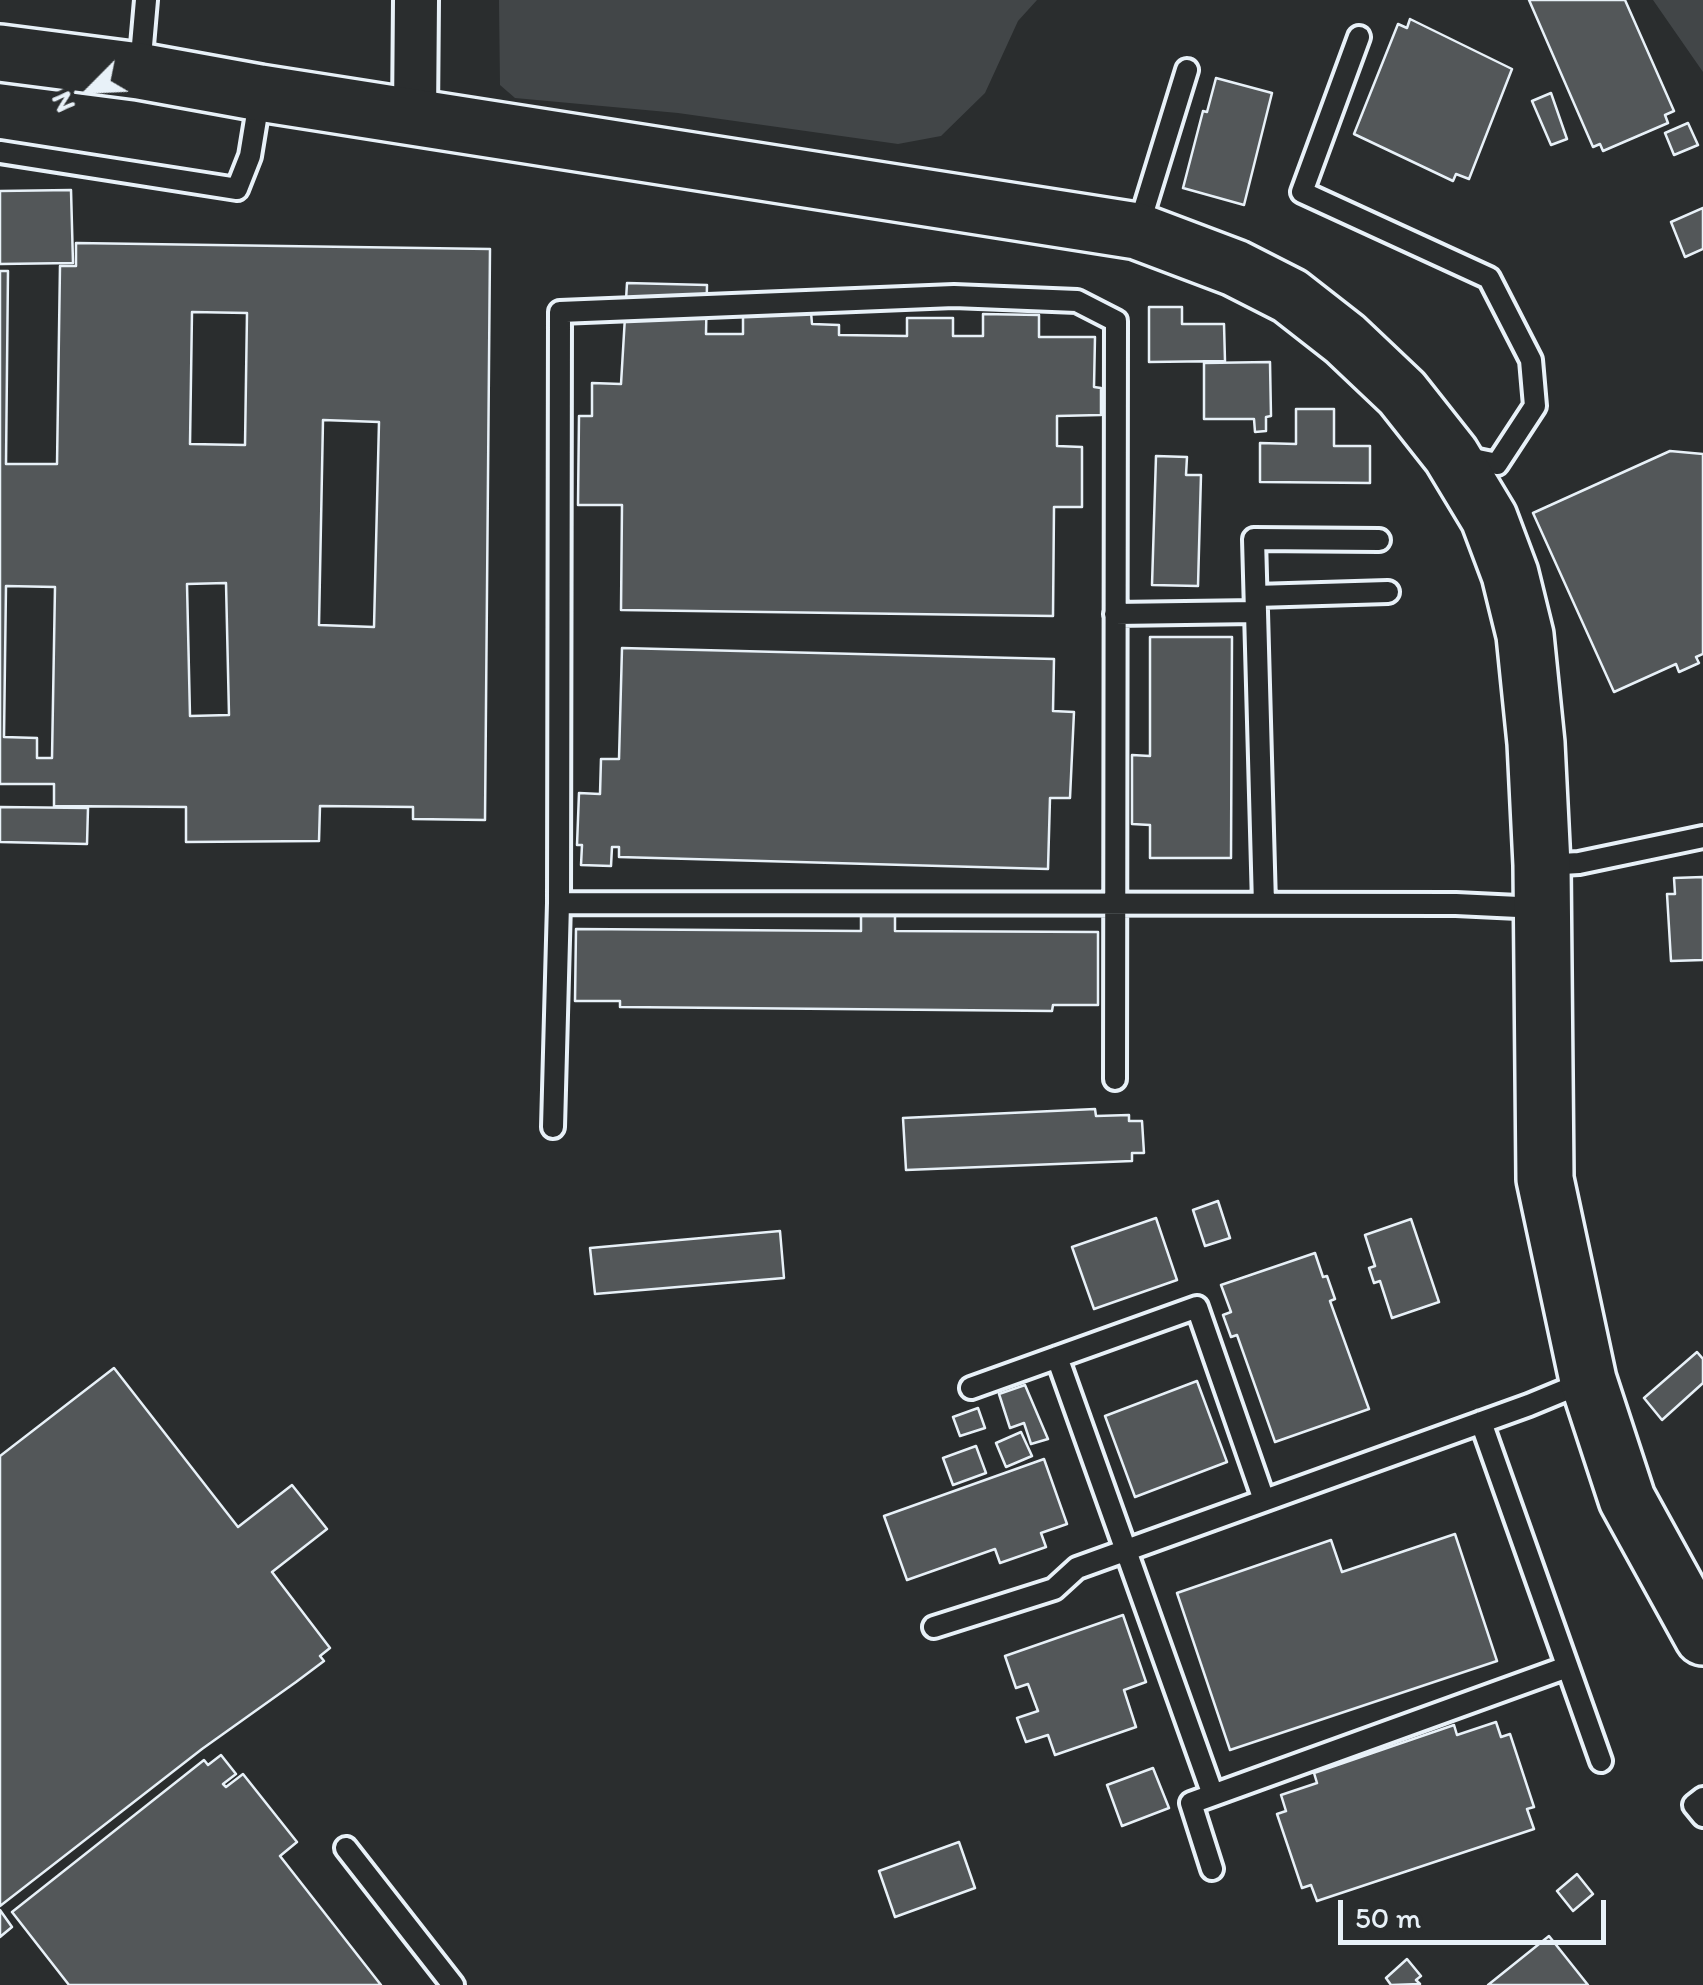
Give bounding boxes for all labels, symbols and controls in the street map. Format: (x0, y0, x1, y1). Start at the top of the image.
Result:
north arrow (40, 40, 140, 140)
text: N (43, 87, 82, 118)
scale bar (1343, 1880, 1610, 1942)
text: 50 m (1355, 1899, 1421, 1936)

